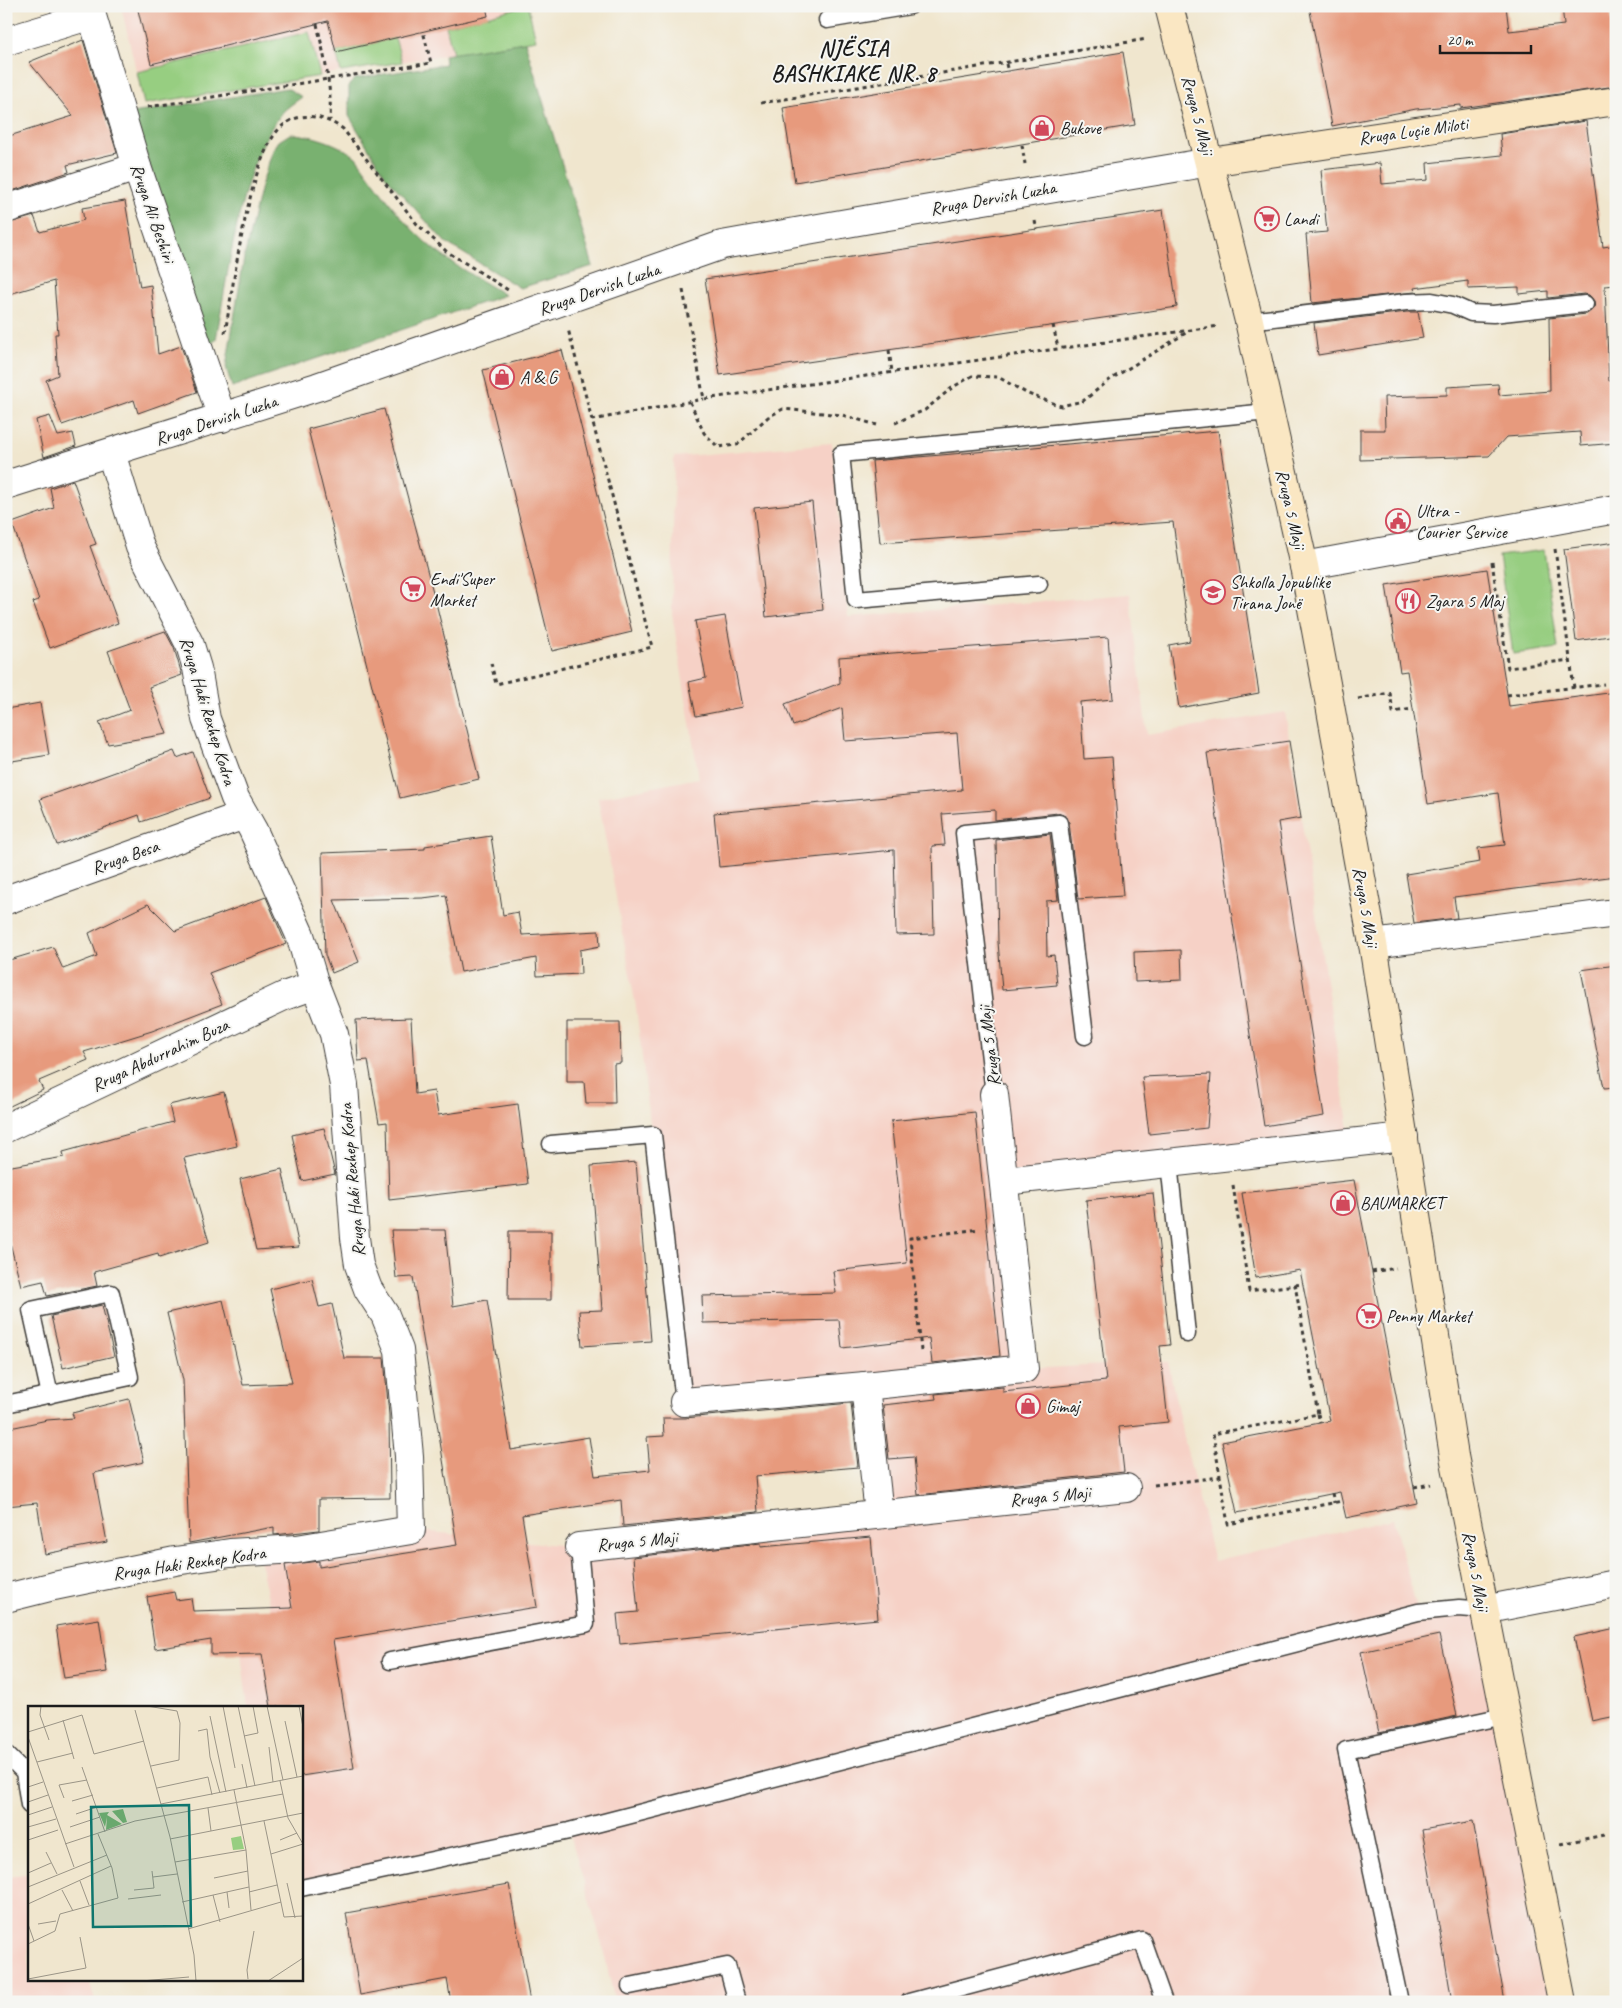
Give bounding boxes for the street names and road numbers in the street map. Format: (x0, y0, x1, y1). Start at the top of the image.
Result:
street label: Rruga 5 Maji (1177, 73, 1220, 159)
street label: Rruga Luçie Miloti (1357, 112, 1472, 150)
street label: Rruga Ali Beshiri (126, 161, 181, 268)
street label: Rruga Dervish Luzha (929, 176, 1059, 220)
street label: Rruga Dervish Luzha (535, 257, 664, 320)
street label: Rruga Dervish Luzha (152, 389, 281, 450)
street label: Rruga 5 Maji (1271, 467, 1311, 553)
street label: Rruga Haki Rexhep Kodra (175, 634, 241, 789)
street label: Rruga Besa (89, 834, 163, 879)
street label: Rruga 5 Maji (1348, 865, 1384, 951)
street label: Rruga 5 Maji (973, 1002, 1005, 1087)
street label: Rruga Abdurrahim Buza (88, 1013, 233, 1096)
street label: Rruga Haki Rexhep Kodra (334, 1101, 370, 1257)
street label: Rruga 5 Maji (1009, 1481, 1094, 1511)
street label: Rruga 5 Maji (596, 1526, 681, 1556)
street label: Rruga 5 Maji (1457, 1529, 1495, 1615)
street label: Rruga Haki Rexhep Kodra (111, 1541, 268, 1585)

